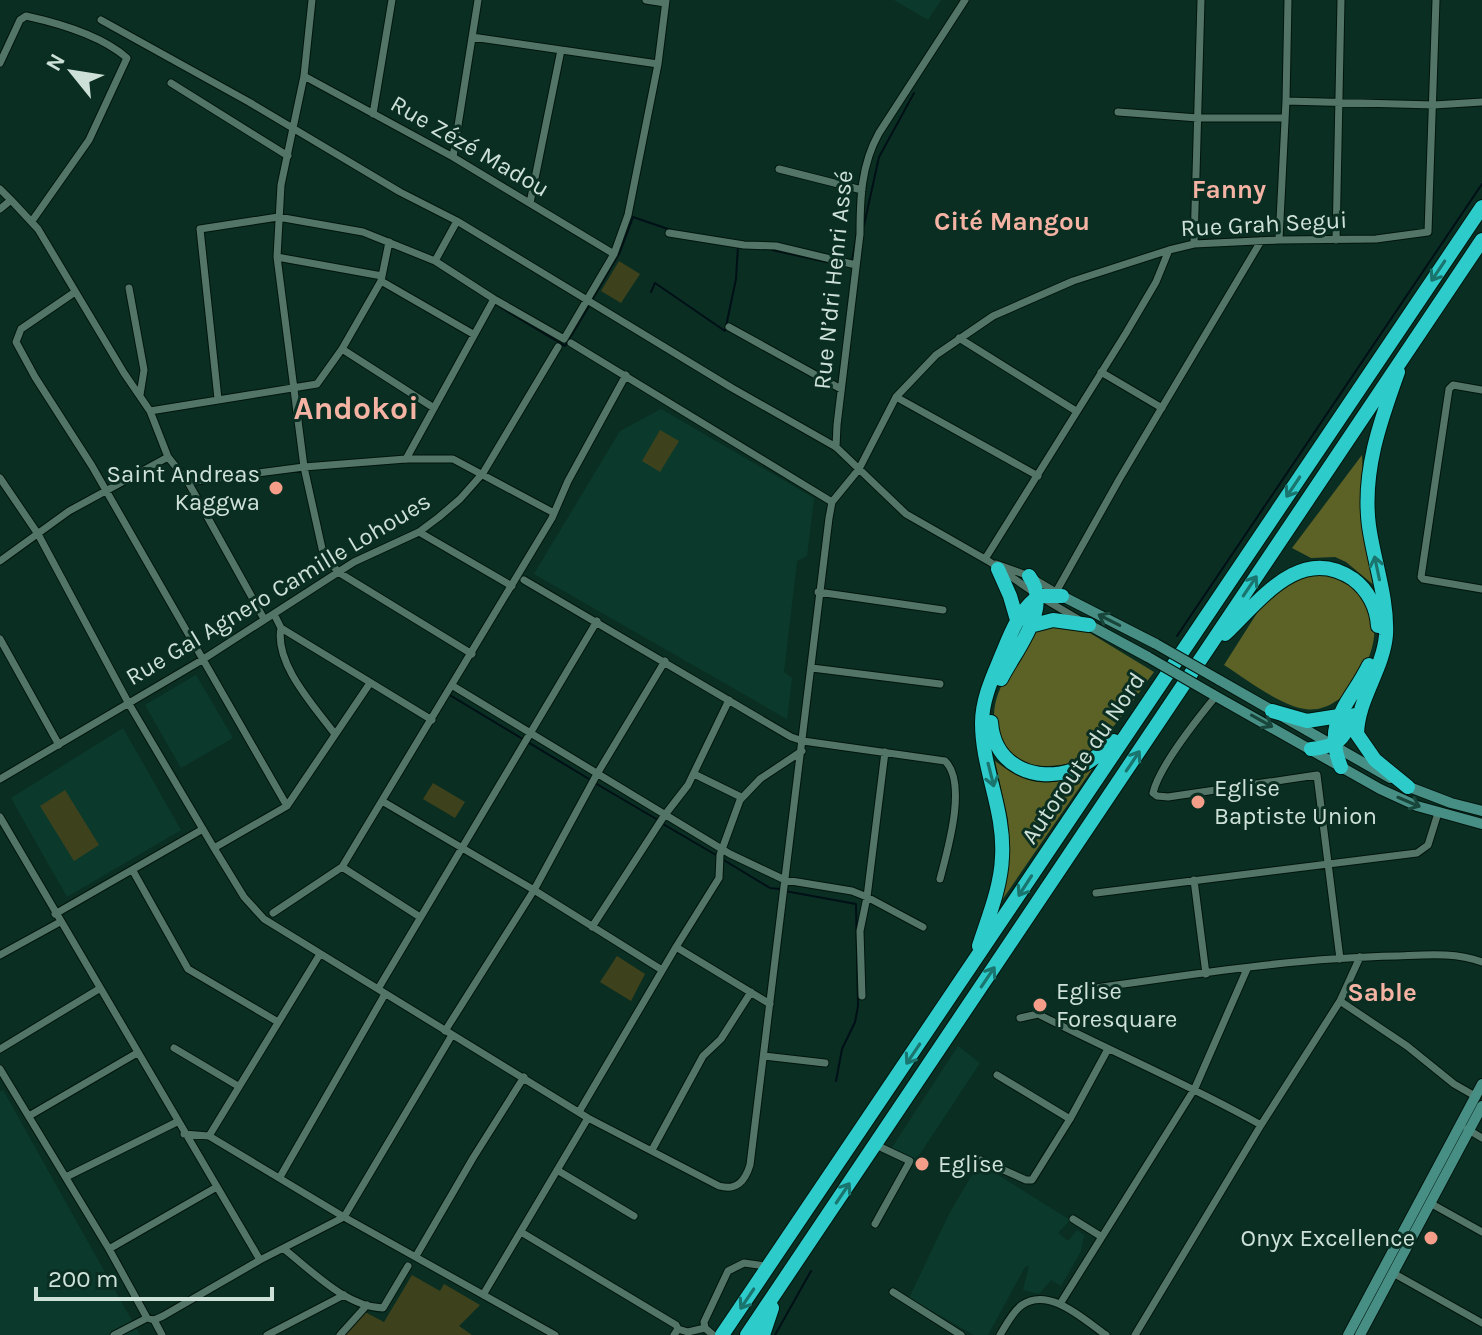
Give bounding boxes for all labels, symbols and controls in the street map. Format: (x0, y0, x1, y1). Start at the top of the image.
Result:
north arrow (32, 32, 112, 112)
text: N (40, 49, 71, 76)
street label: Rue Zézé Madou (386, 89, 554, 203)
street label: Rue N’dri Henri Assé (808, 169, 858, 391)
district label: Fanny (1192, 174, 1266, 205)
district label: Cité Mangou (934, 206, 1090, 237)
street label: Rue Grah Segui (1180, 206, 1348, 242)
one-way arrow (1430, 260, 1447, 282)
district label: Andokoi (293, 390, 419, 427)
place label: Saint Andreas Kaggwa (107, 460, 260, 516)
one-way arrow (1285, 475, 1301, 498)
marker: Saint Andreas Kaggwa (267, 479, 285, 497)
street label: Rue Gal Agnero Camille Lohoues (121, 487, 435, 691)
one-way arrow (1369, 556, 1384, 581)
one-way arrow (1242, 575, 1258, 598)
one-way arrow (1098, 612, 1122, 628)
street label: Autoroute du Nord (1015, 667, 1151, 849)
one-way arrow (1249, 714, 1273, 729)
one-way arrow (1125, 750, 1141, 772)
one-way arrow (984, 761, 999, 787)
place label: Eglise Baptiste Union (1214, 774, 1377, 830)
marker: Eglise Baptiste Union (1189, 793, 1207, 811)
one-way arrow (1396, 795, 1421, 810)
one-way arrow (1017, 875, 1033, 897)
one-way arrow (981, 966, 997, 989)
place label: Eglise Foresquare (1056, 977, 1177, 1033)
district label: Sable (1347, 977, 1417, 1008)
marker: Eglise Foresquare (1031, 996, 1049, 1014)
one-way arrow (905, 1042, 921, 1064)
place label: Eglise (938, 1150, 1004, 1178)
marker: Eglise (913, 1155, 931, 1173)
one-way arrow (835, 1182, 852, 1204)
place label: Onyx Excellence (1240, 1224, 1415, 1252)
marker: Onyx Excellence (1422, 1229, 1440, 1247)
scale bar (36, 1251, 272, 1301)
text: 200 m (48, 1265, 119, 1293)
one-way arrow (739, 1287, 755, 1309)

